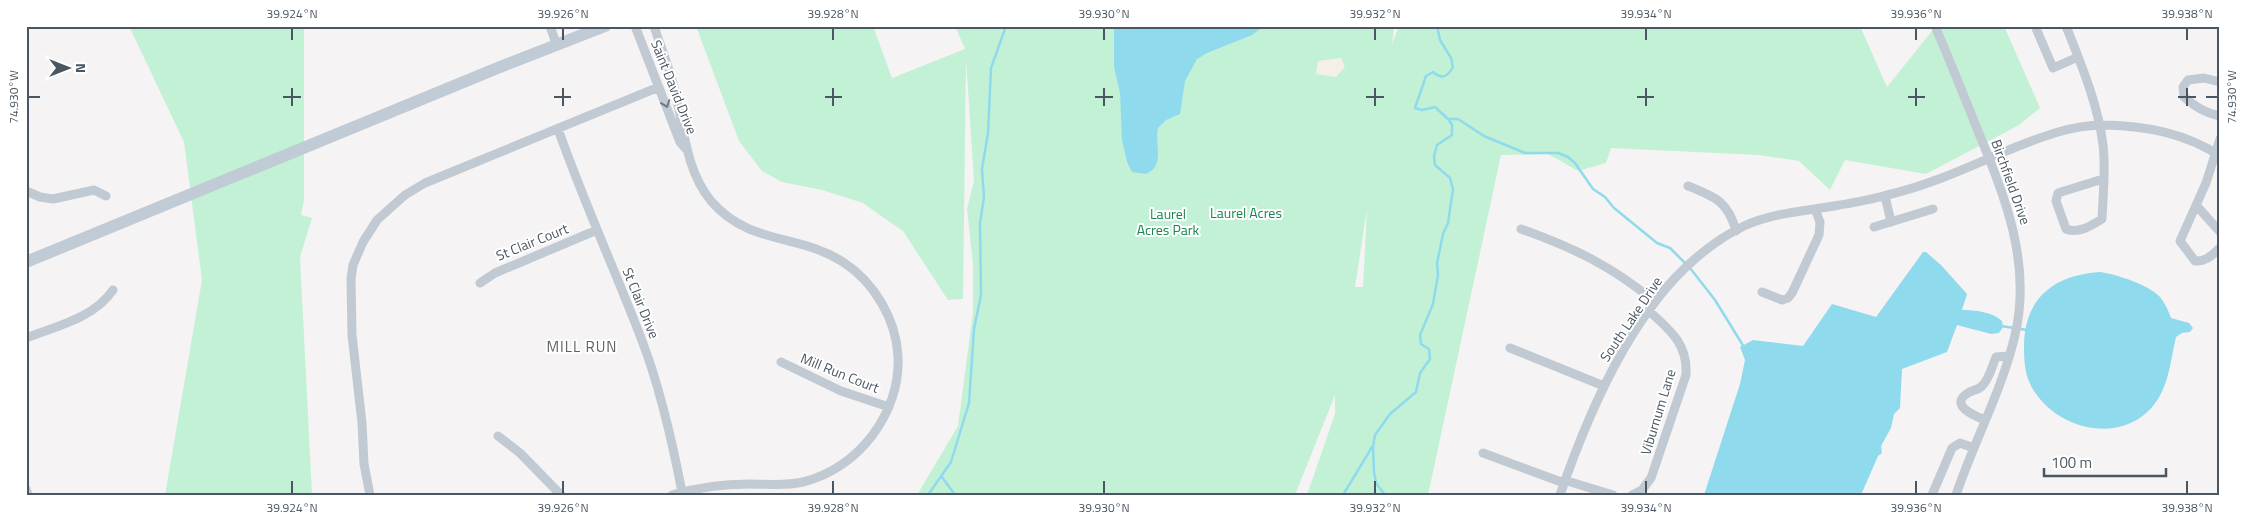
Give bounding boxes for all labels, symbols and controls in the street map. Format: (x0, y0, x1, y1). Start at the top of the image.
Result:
text: 39.924°N (266, 4, 318, 23)
text: 39.926°N (537, 4, 589, 23)
text: 39.928°N (807, 4, 859, 23)
text: 39.930°N (1078, 4, 1130, 23)
text: 39.932°N (1349, 4, 1401, 23)
text: 39.934°N (1620, 4, 1672, 23)
text: 39.936°N (1890, 4, 1942, 23)
text: 39.938°N (2161, 4, 2213, 23)
street label: Saint David Drive (646, 37, 703, 137)
north arrow (42, 42, 92, 92)
text: N (71, 63, 92, 73)
text: 74.930°W (4, 70, 23, 124)
text: 74.930°W (2222, 70, 2241, 124)
one-way arrow (660, 99, 670, 108)
street label: Birchfield Drive (1986, 136, 2037, 227)
park label: Laurel Acres (1210, 202, 1282, 223)
park label: Laurel Acres Park (1137, 203, 1200, 240)
street label: St Clair Court (492, 217, 571, 266)
street label: St Clair Drive (618, 264, 665, 341)
street label: South Lake Drive (1594, 272, 1667, 366)
district label: MILL RUN (546, 335, 618, 358)
street label: Mill Run Court (798, 347, 883, 398)
street label: Viburnum Lane (1634, 366, 1681, 457)
scale bar (2044, 446, 2166, 478)
text: 100 m (2051, 451, 2092, 474)
text: 39.924°N (266, 498, 318, 517)
text: 39.926°N (537, 498, 589, 517)
text: 39.928°N (807, 498, 859, 517)
text: 39.930°N (1078, 498, 1130, 517)
text: 39.932°N (1349, 498, 1401, 517)
text: 39.934°N (1620, 498, 1672, 517)
text: 39.936°N (1890, 498, 1942, 517)
text: 39.938°N (2161, 498, 2213, 517)

